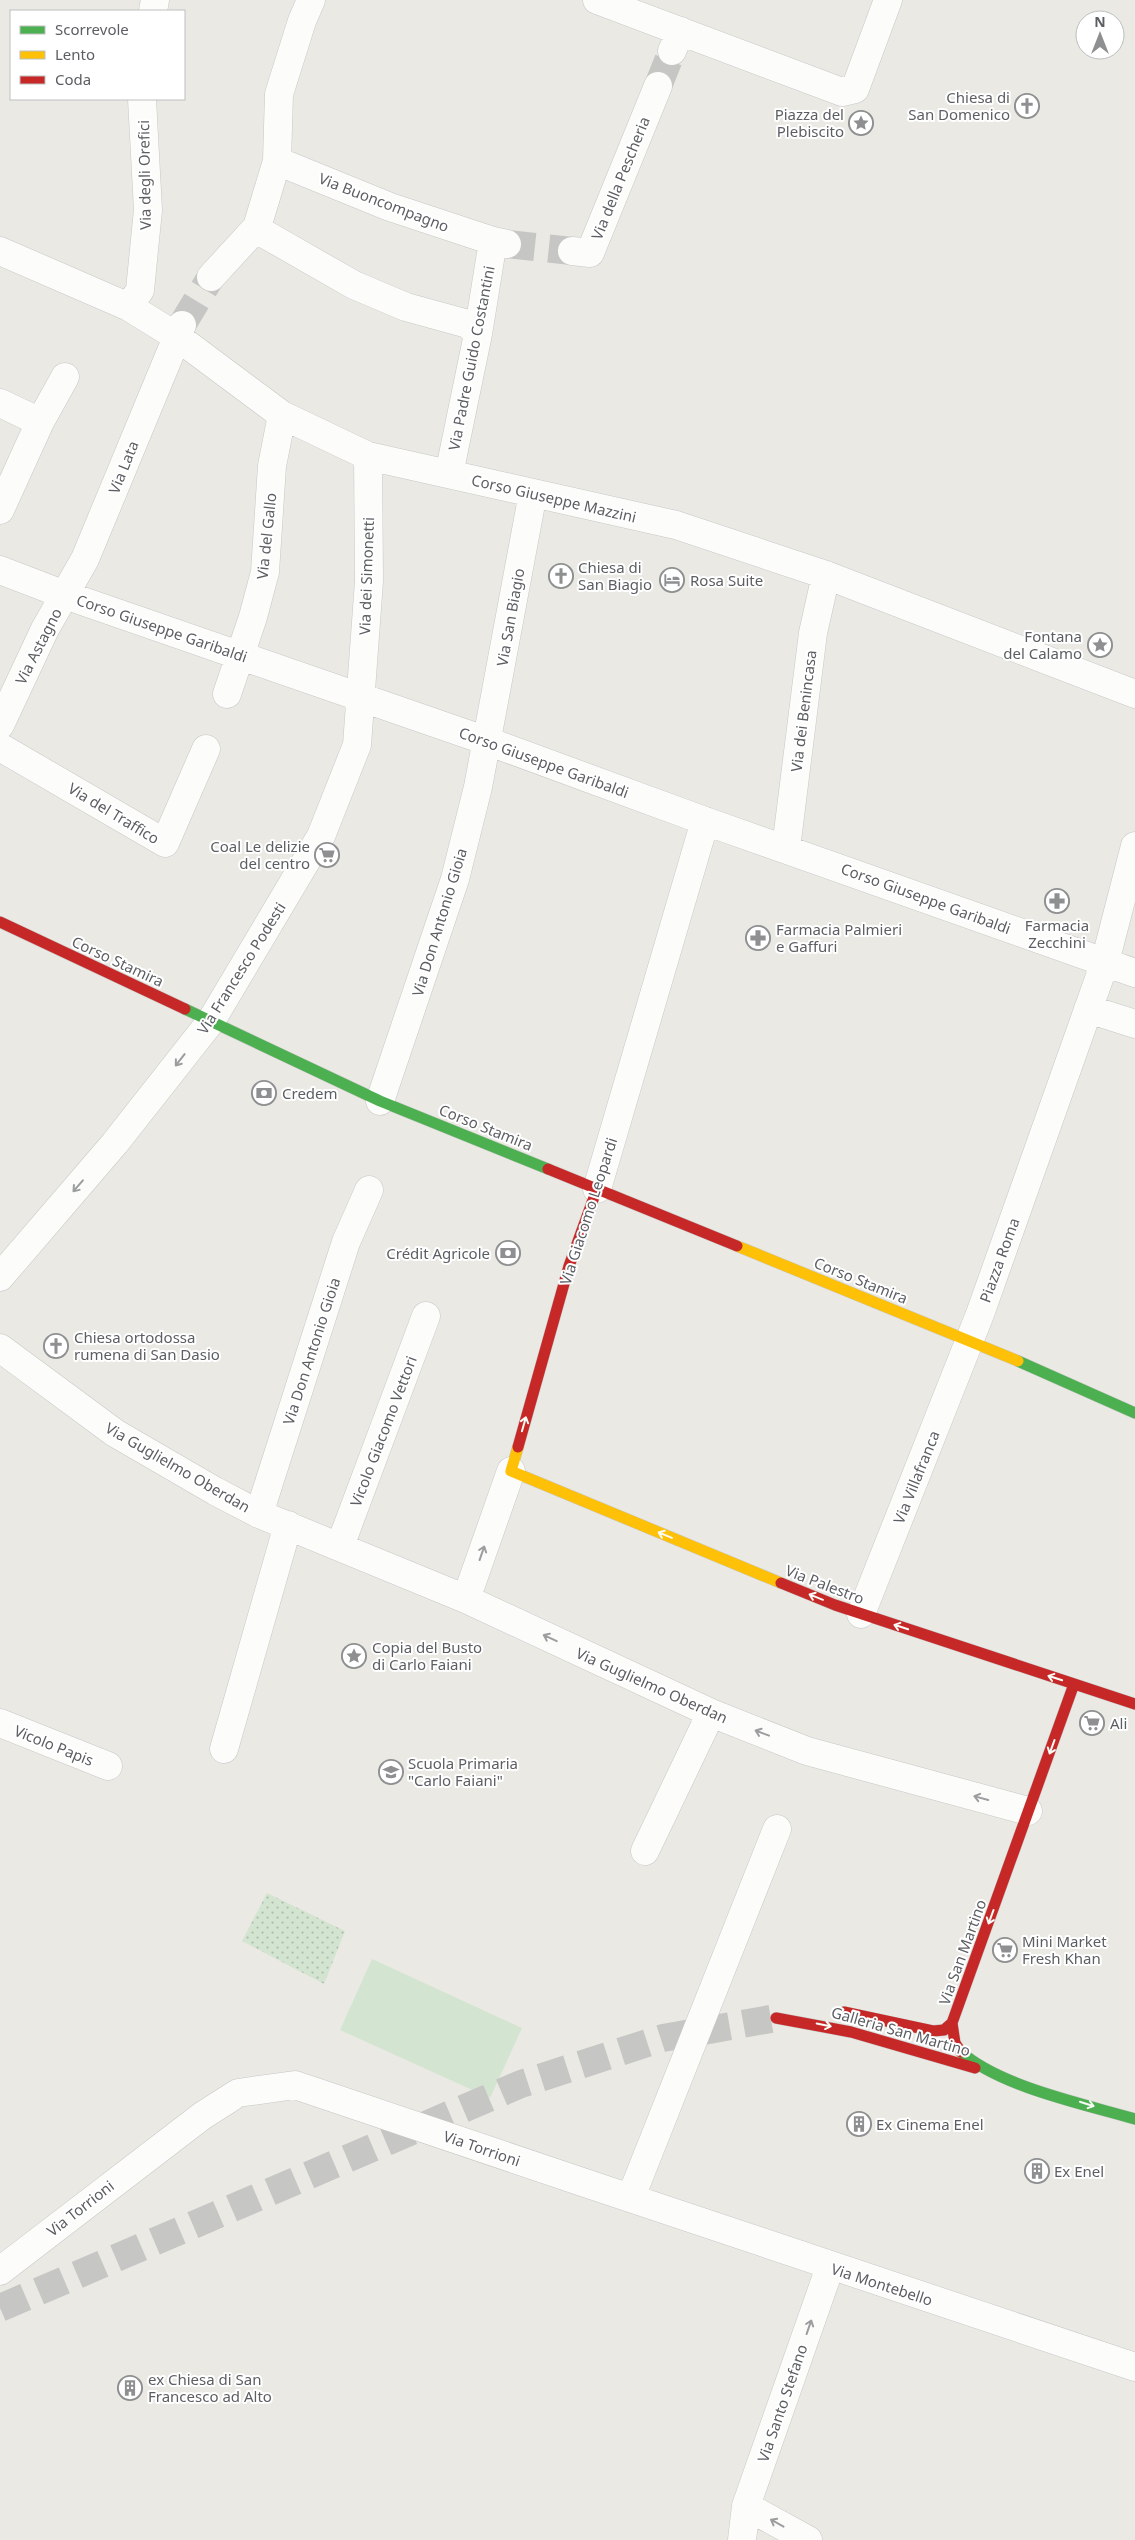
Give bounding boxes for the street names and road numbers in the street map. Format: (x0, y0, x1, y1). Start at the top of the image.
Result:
street label: Via della Pescheria (586, 113, 654, 243)
street label: Via degli Orefici (133, 120, 155, 230)
street label: Via Buoncompagno (316, 168, 452, 236)
street label: Via Padre Guido Costantini (443, 264, 499, 452)
street label: Via Lata (103, 438, 143, 496)
street label: Corso Giuseppe Mazzini (470, 469, 638, 527)
street label: Via del Gallo (252, 492, 280, 580)
street label: Via dei Simonetti (354, 517, 378, 635)
street label: Via San Biagio (492, 566, 528, 668)
street label: Corso Giuseppe Garibaldi (74, 589, 250, 667)
street label: Via Astagno (10, 604, 66, 688)
street label: Via dei Benincasa (786, 649, 820, 773)
street label: Corso Giuseppe Garibaldi (456, 722, 632, 802)
street label: Via del Traffico (65, 778, 163, 848)
street label: Via Don Antonio Gioia (407, 845, 471, 999)
street label: Corso Giuseppe Garibaldi (838, 858, 1014, 938)
street label: Via Francesco Podesti (192, 898, 290, 1038)
street label: Corso Stamira (69, 931, 167, 991)
street label: Corso Stamira (436, 1099, 536, 1155)
street label: Via Giacomo Leopardi (555, 1135, 621, 1287)
street label: Piazza Roma (974, 1215, 1024, 1305)
street label: Corso Stamira (811, 1252, 911, 1308)
street label: Via Don Antonio Gioia (278, 1275, 344, 1427)
street label: Vicolo Giacomo Vettori (345, 1353, 421, 1509)
street label: Via Guglielmo Oberdan (102, 1417, 254, 1517)
street label: Via Villafranca (888, 1428, 944, 1526)
street label: Via Palestro (783, 1560, 867, 1608)
street label: Via Guglielmo Oberdan (573, 1643, 731, 1727)
street label: Vicolo Papis (11, 1720, 97, 1770)
street label: Via San Martino (934, 1896, 990, 2008)
street label: Galleria San Martino (829, 2002, 973, 2060)
street label: Via Torrioni (441, 2126, 523, 2170)
street label: Via Torrioni (42, 2175, 118, 2241)
street label: Via Montebello (829, 2258, 935, 2310)
street label: Via Santo Stefano (752, 2341, 812, 2465)

